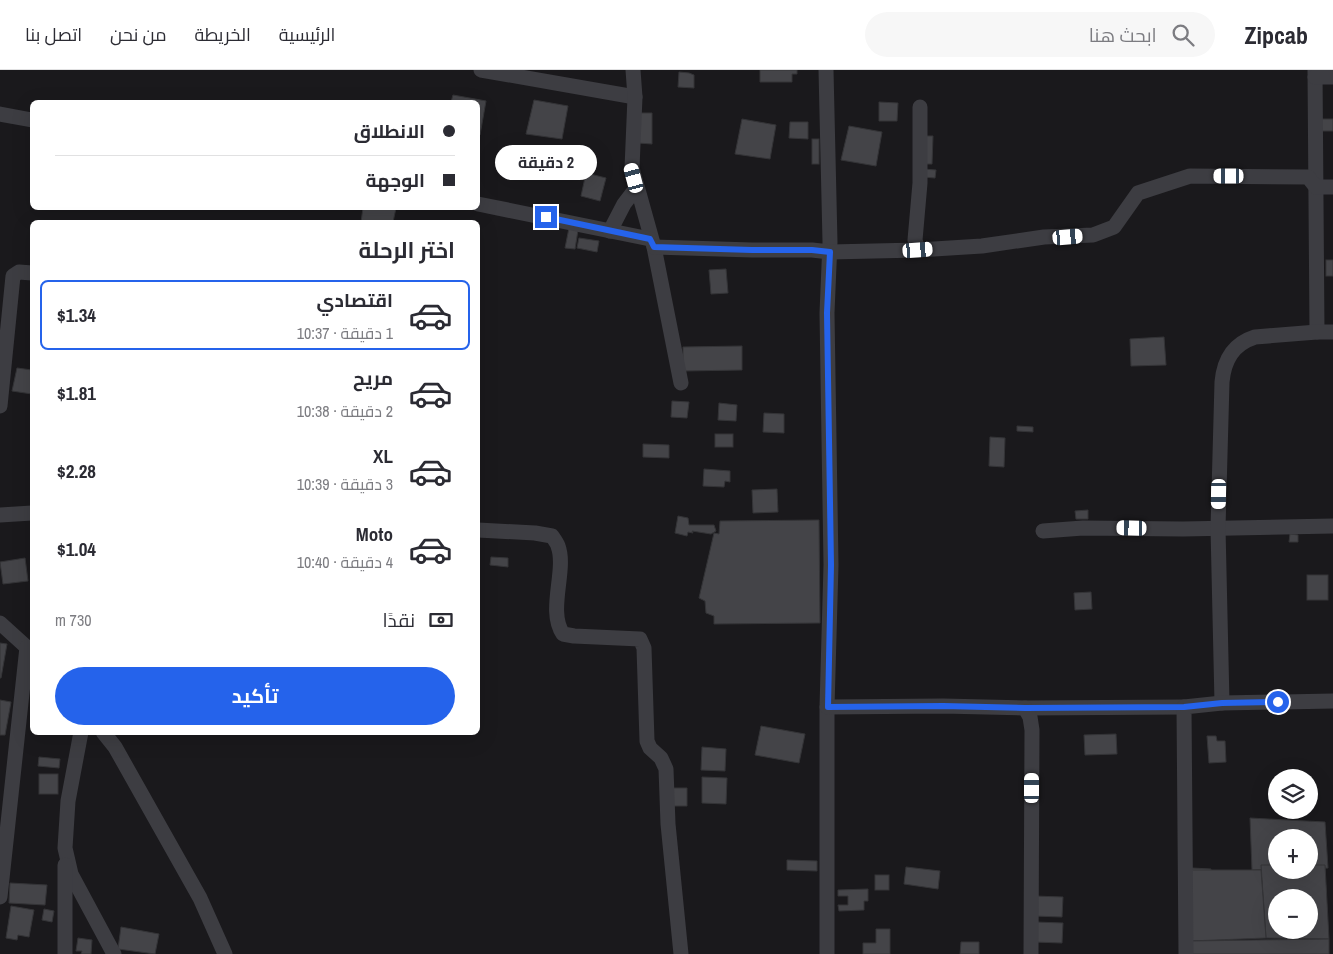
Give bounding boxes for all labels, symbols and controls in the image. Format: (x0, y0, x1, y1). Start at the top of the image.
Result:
search box (865, 12, 1215, 57)
text: Zipcab (1245, 19, 1308, 51)
icon: search (1169, 21, 1197, 49)
text: اتصل بنا (25, 22, 82, 47)
text: من نحن (110, 22, 167, 47)
text: الخريطة (195, 22, 251, 47)
text: الرئيسية (279, 22, 335, 47)
text: ابحث هنا (1089, 22, 1157, 48)
text: الانطلاق (354, 118, 425, 144)
callout: 2 دقيقة (495, 144, 597, 180)
text: 2 دقيقة (518, 151, 574, 173)
car (622, 162, 645, 194)
text: الوجهة (365, 167, 425, 193)
car (1214, 169, 1244, 184)
route end (535, 206, 557, 228)
car (1052, 228, 1083, 246)
text: اختر الرحلة (359, 235, 455, 265)
car (902, 241, 933, 259)
text: اقتصادي (317, 287, 393, 313)
icon: car (408, 293, 453, 338)
text: $1.34 (57, 302, 96, 328)
text: 1 دقيقة · 10:37 (297, 322, 393, 344)
text: مريح (353, 365, 393, 391)
icon: car (408, 371, 453, 416)
text: $1.81 (57, 380, 96, 406)
text: 2 دقيقة · 10:38 (297, 400, 393, 422)
text: XL (373, 443, 393, 469)
icon: car (408, 449, 453, 494)
text: $2.28 (57, 458, 96, 484)
text: 3 دقيقة · 10:39 (297, 473, 393, 495)
car (1211, 479, 1226, 509)
car (1116, 520, 1147, 536)
text: Moto (356, 521, 393, 547)
icon: car (408, 527, 453, 572)
text: $1.04 (57, 536, 96, 562)
text: 4 دقيقة · 10:40 (297, 551, 393, 573)
icon: cash (427, 606, 455, 634)
text: نقدًا (383, 607, 415, 633)
text: 730 m (55, 609, 91, 631)
button: تأكيد (55, 667, 455, 725)
route start (1267, 691, 1289, 713)
map controls (1268, 769, 1318, 939)
button: layers (1268, 769, 1318, 819)
car (1024, 773, 1039, 803)
button: + (1268, 829, 1318, 879)
button: − (1268, 889, 1318, 939)

